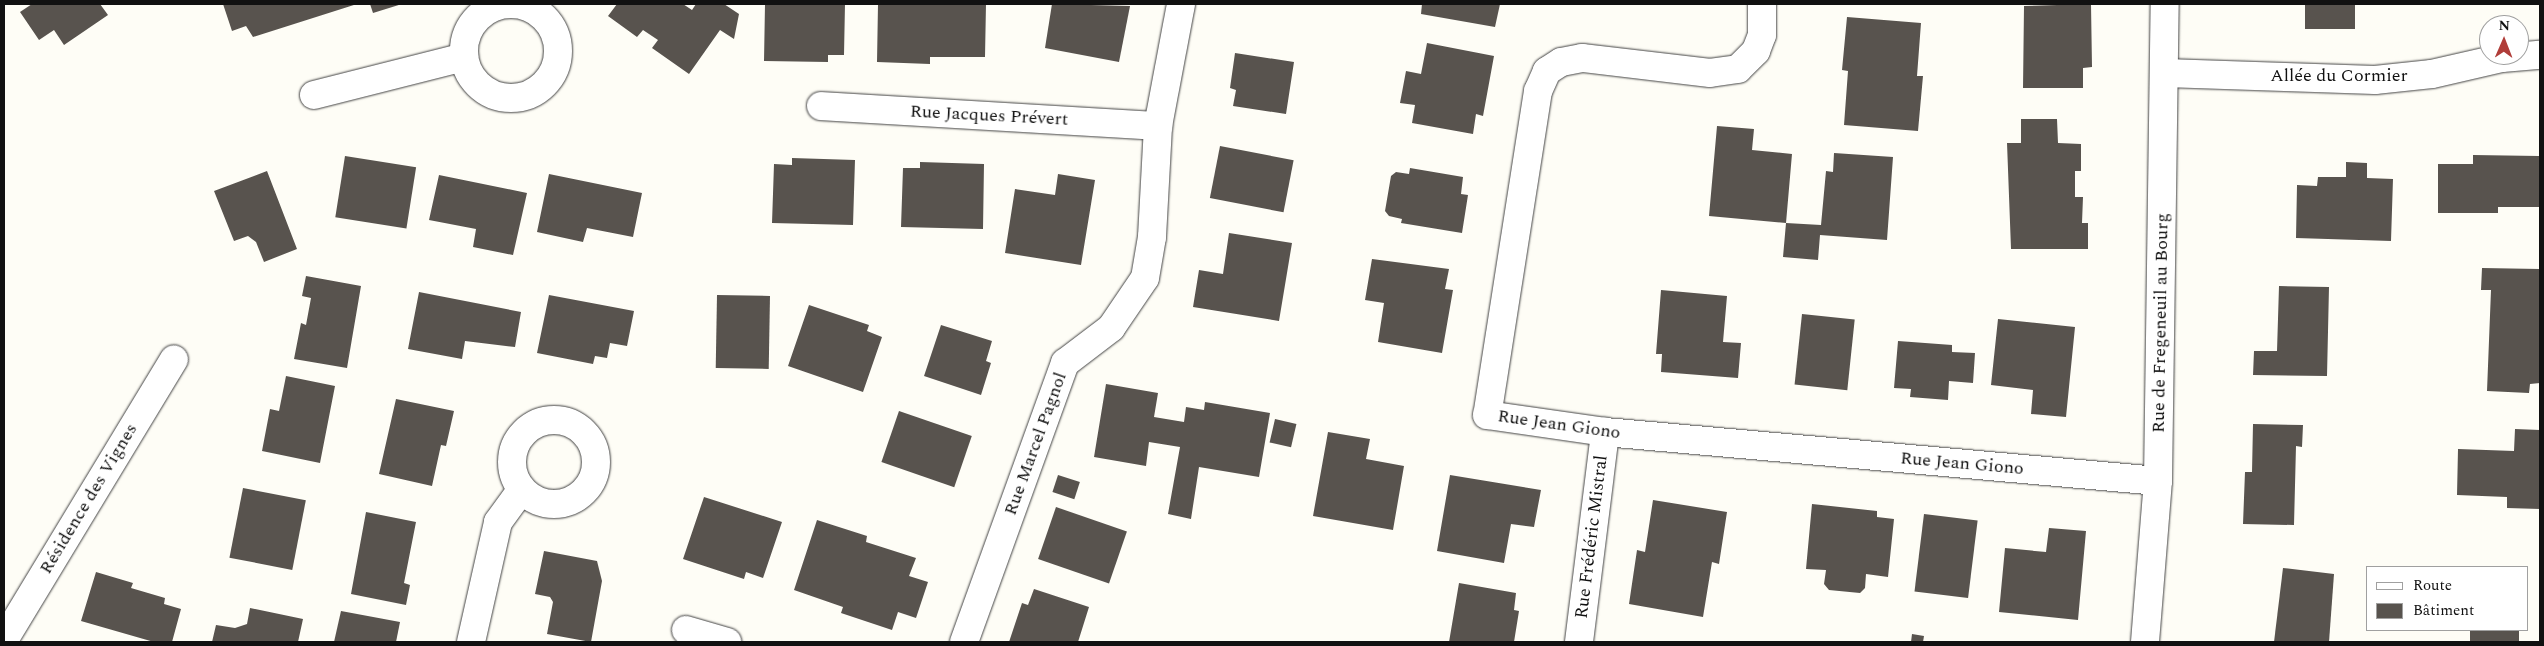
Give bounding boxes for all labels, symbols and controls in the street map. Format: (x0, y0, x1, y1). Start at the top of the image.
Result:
north arrow (2479, 15, 2529, 65)
text: N (2498, 15, 2510, 36)
street label: Allée du Cormier (2270, 65, 2408, 87)
street label: Rue Jacques Prévert (909, 101, 1069, 131)
street label: Rue de Fregeneuil au Bourg (2148, 213, 2174, 433)
street label: Rue Marcel Pagnol (1000, 370, 1072, 518)
street label: Rue Jean Giono (1496, 406, 1622, 444)
street label: Résidence des Vignes (36, 420, 142, 578)
street label: Rue Jean Giono (1899, 448, 2025, 480)
street label: Rue Frédéric Mistral (1571, 454, 1613, 620)
legend (2366, 566, 2529, 631)
text: Route (2413, 574, 2452, 597)
text: Bâtiment (2413, 599, 2474, 622)

